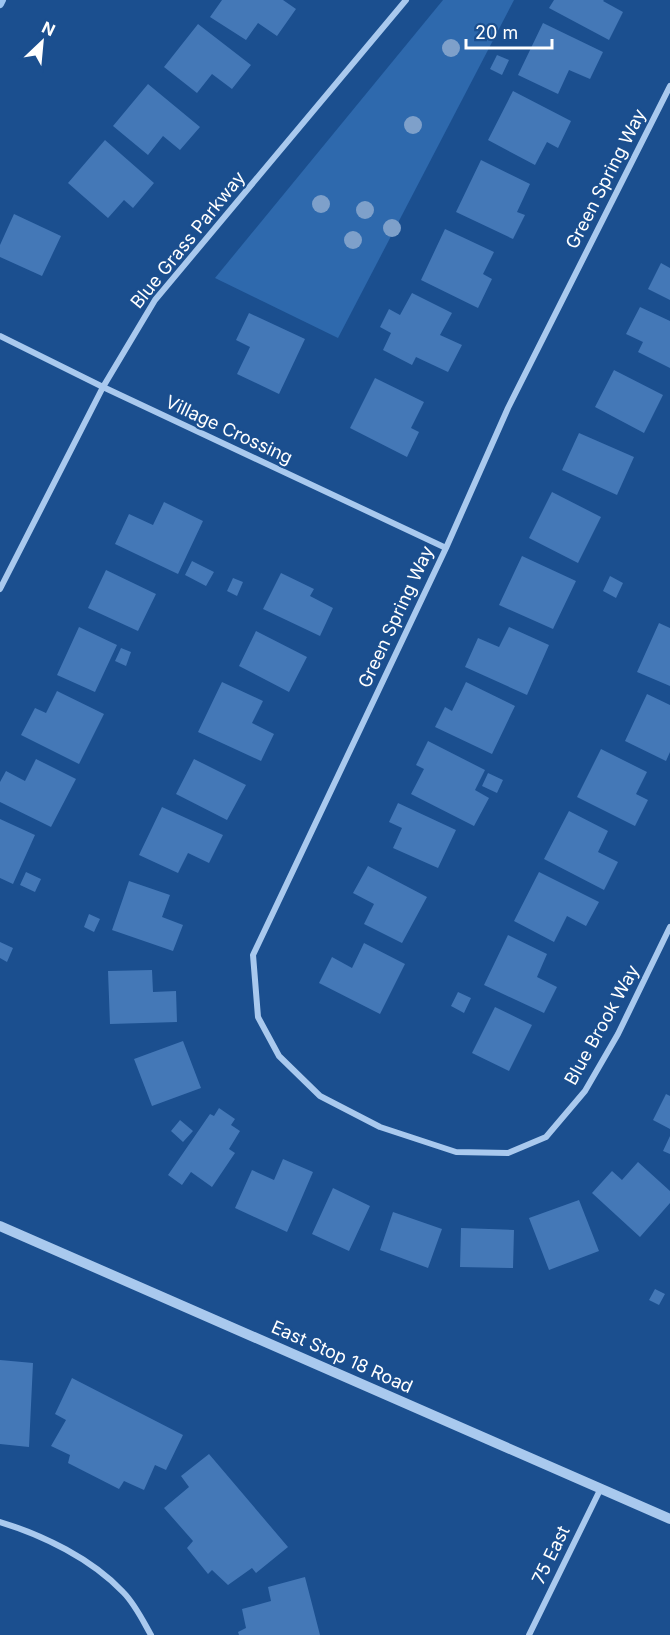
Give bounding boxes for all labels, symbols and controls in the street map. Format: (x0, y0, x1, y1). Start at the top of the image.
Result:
north arrow (12, 12, 72, 72)
scale bar (466, 12, 552, 50)
text: N (39, 17, 58, 40)
text: 20 m (475, 22, 518, 43)
street label: Green Spring Way (561, 105, 650, 252)
street label: Blue Grass Parkway (126, 167, 249, 312)
street label: Village Crossing (162, 391, 296, 468)
street label: Green Spring Way (353, 543, 438, 691)
street label: Blue Brook Way (560, 961, 643, 1088)
street label: East Stop 18 Road (268, 1316, 416, 1397)
street label: 75 East (527, 1522, 574, 1587)

